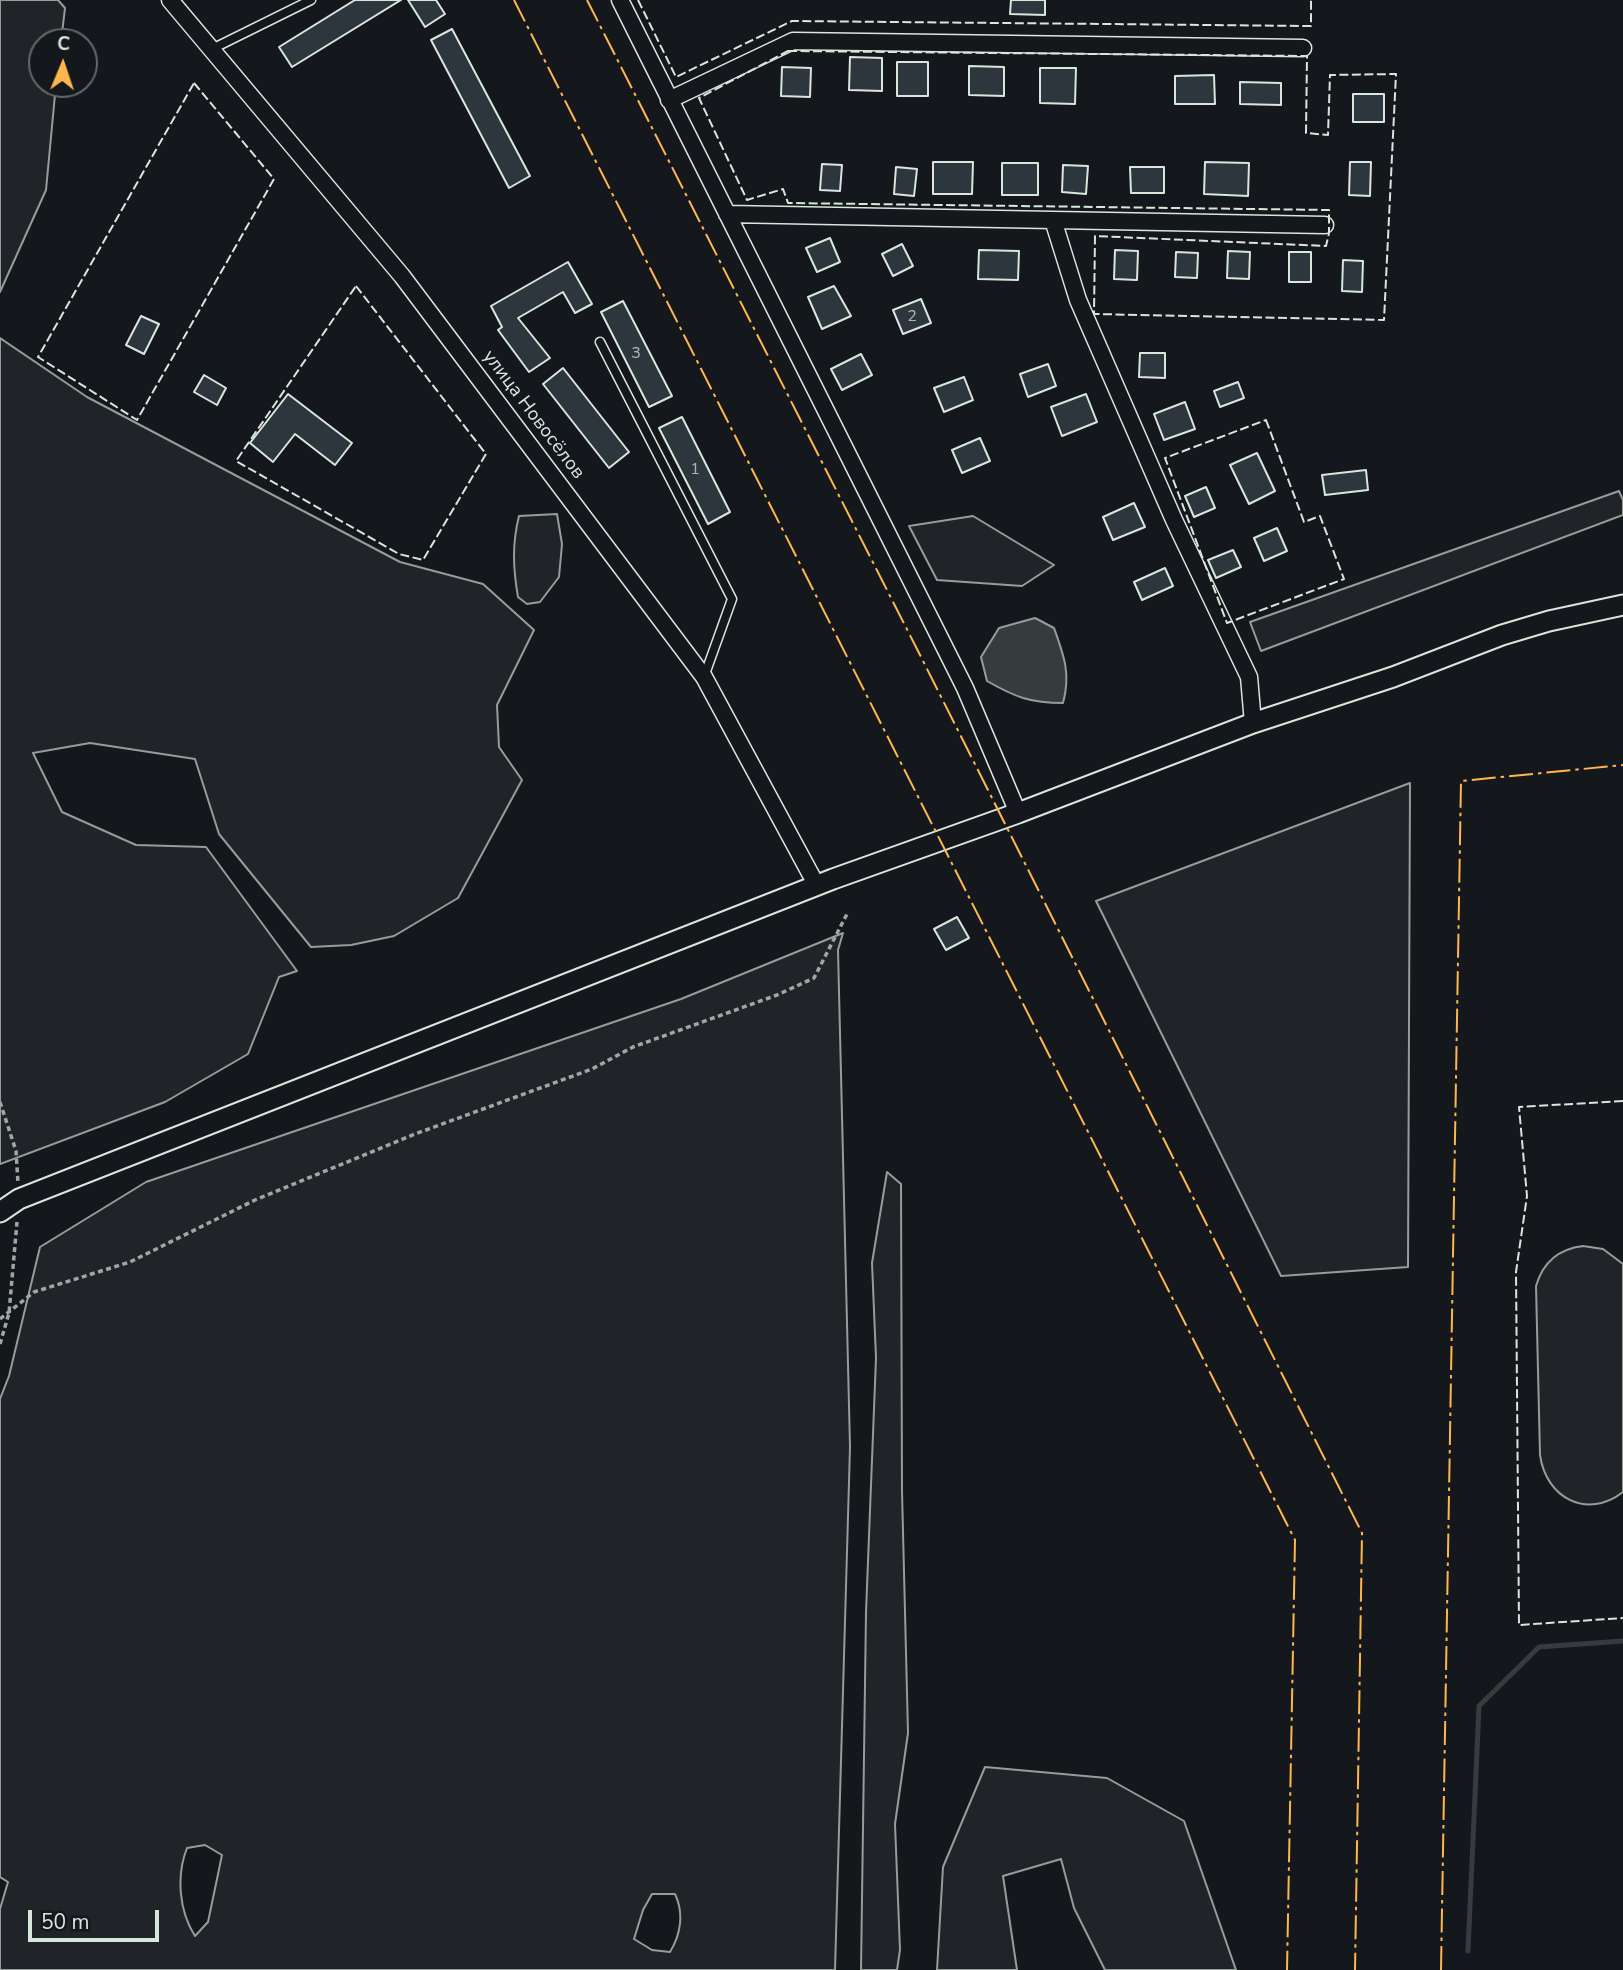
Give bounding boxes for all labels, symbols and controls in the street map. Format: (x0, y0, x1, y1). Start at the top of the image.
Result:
north arrow (28, 28, 98, 98)
text: С (57, 31, 71, 57)
house number: 2 (907, 307, 917, 327)
house number: 3 (631, 344, 641, 364)
street label: улица Новосёлов (477, 346, 589, 484)
house number: 1 (690, 460, 700, 480)
scale bar (32, 1896, 163, 1940)
text: 50 m (41, 1908, 90, 1936)

